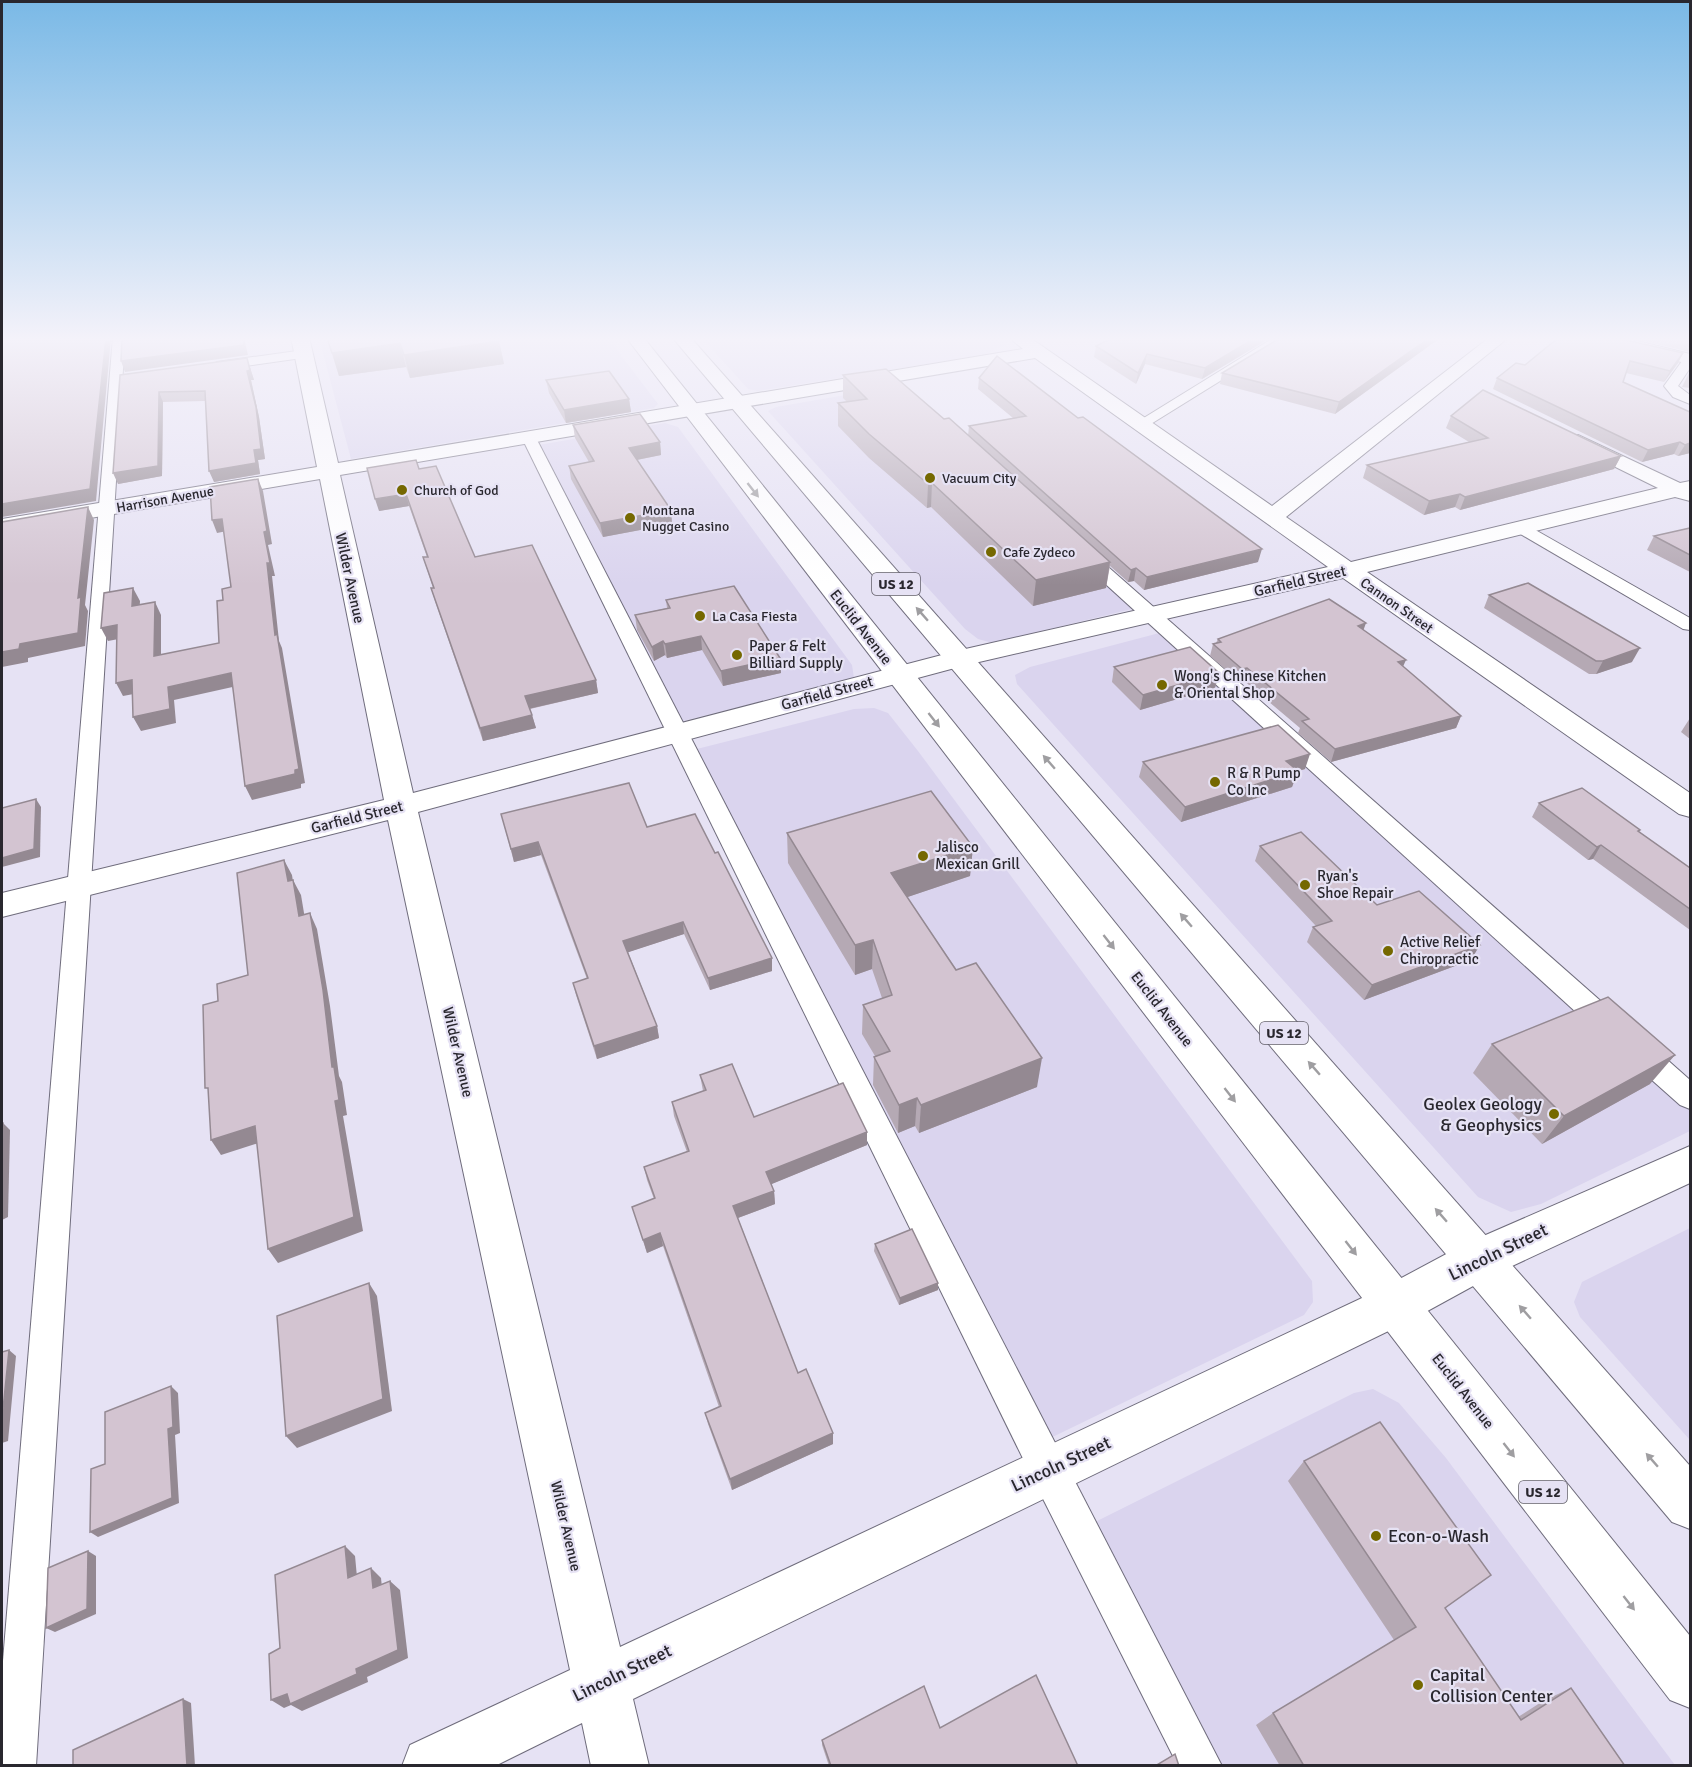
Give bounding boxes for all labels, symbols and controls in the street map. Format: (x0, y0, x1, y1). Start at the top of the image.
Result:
place label: Vacuum City (942, 470, 1017, 487)
marker: Vacuum City (923, 471, 937, 485)
place label: Church of God (414, 482, 499, 499)
one-way arrow (747, 482, 759, 497)
street label: Harrison Avenue (115, 483, 215, 516)
marker: Church of God (395, 483, 409, 497)
place label: Montana Nugget Casino (642, 502, 729, 535)
marker: Montana Nugget Casino (623, 511, 637, 525)
street label: Wilder Avenue (332, 531, 368, 625)
place label: Cafe Zydeco (1003, 544, 1075, 561)
marker: Cafe Zydeco (984, 545, 998, 559)
street label: Garfield Street (1252, 562, 1348, 600)
road number: US 12 (872, 573, 920, 595)
street label: Cannon Street (1357, 574, 1437, 637)
street label: Euclid Avenue (826, 586, 896, 668)
one-way arrow (916, 607, 929, 622)
place label: La Casa Fiesta (712, 608, 797, 625)
marker: La Casa Fiesta (693, 609, 707, 623)
place label: Paper & Felt Billiard Supply (749, 637, 843, 672)
marker: Paper & Felt Billiard Supply (730, 648, 744, 662)
place label: Wong's Chinese Kitchen & Oriental Shop (1174, 667, 1326, 702)
street label: Garfield Street (779, 672, 875, 714)
marker: Wong's Chinese Kitchen & Oriental Shop (1155, 678, 1169, 692)
one-way arrow (928, 712, 941, 728)
one-way arrow (1043, 755, 1056, 770)
place label: R & R Pump Co Inc (1227, 764, 1301, 799)
marker: R & R Pump Co Inc (1208, 775, 1222, 789)
street label: Garfield Street (309, 797, 405, 837)
place label: Jalisco Mexican Grill (935, 838, 1020, 873)
marker: Jalisco Mexican Grill (916, 849, 930, 863)
place label: Ryan's Shoe Repair (1317, 867, 1394, 902)
marker: Ryan's Shoe Repair (1298, 878, 1312, 892)
one-way arrow (1180, 913, 1193, 928)
place label: Active Relief Chiropractic (1400, 933, 1481, 968)
one-way arrow (1103, 934, 1116, 950)
marker: Active Relief Chiropractic (1381, 944, 1395, 958)
street label: Euclid Avenue (1127, 968, 1197, 1050)
street label: Wilder Avenue (439, 1005, 477, 1099)
road number: US 12 (1260, 1022, 1308, 1044)
one-way arrow (1308, 1061, 1321, 1076)
one-way arrow (1224, 1088, 1236, 1103)
place label: Geolex Geology & Geophysics (1423, 1093, 1543, 1136)
marker: Geolex Geology & Geophysics (1547, 1107, 1561, 1121)
one-way arrow (1435, 1208, 1448, 1223)
street label: Lincoln Street (1445, 1219, 1551, 1285)
one-way arrow (1344, 1241, 1356, 1256)
one-way arrow (1519, 1305, 1532, 1320)
street label: Euclid Avenue (1428, 1350, 1498, 1432)
street label: Lincoln Street (1008, 1431, 1114, 1497)
one-way arrow (1502, 1442, 1514, 1457)
one-way arrow (1646, 1453, 1659, 1468)
street label: Wilder Avenue (547, 1479, 585, 1573)
road number: US 12 (1519, 1481, 1567, 1503)
place label: Econ-o-Wash (1388, 1525, 1489, 1547)
marker: Econ-o-Wash (1369, 1529, 1383, 1543)
one-way arrow (1623, 1595, 1636, 1611)
street label: Lincoln Street (569, 1640, 675, 1706)
place label: Capital Collision Center (1430, 1664, 1553, 1707)
marker: Capital Collision Center (1411, 1678, 1425, 1692)

